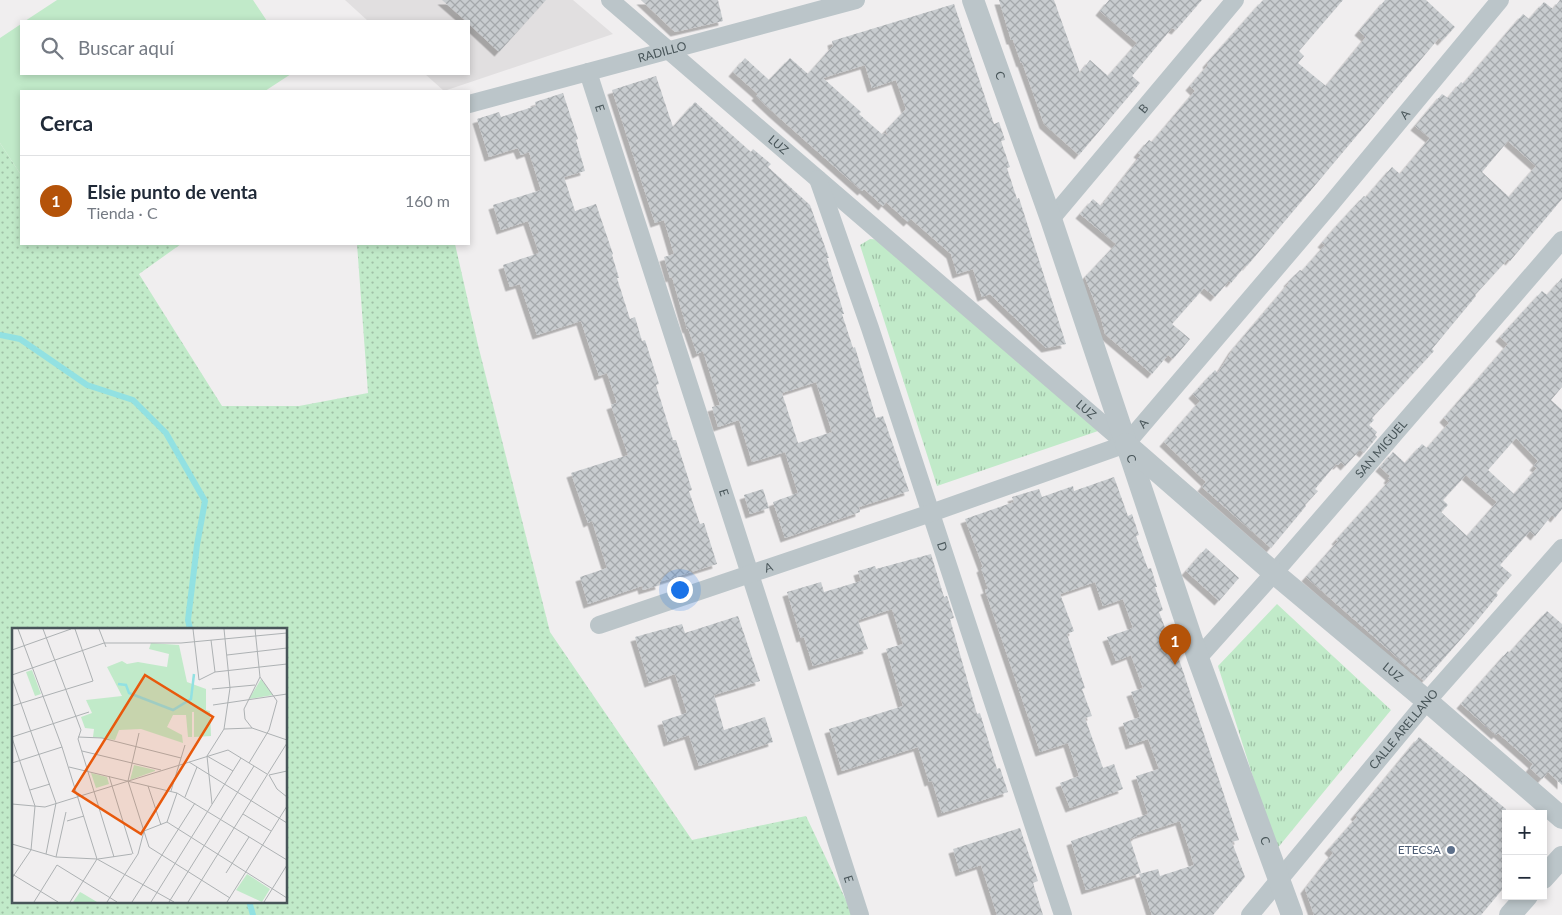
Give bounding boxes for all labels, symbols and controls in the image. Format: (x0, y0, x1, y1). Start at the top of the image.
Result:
search box (20, 20, 470, 75)
icon: search (38, 34, 66, 62)
text: Buscar aquí (78, 36, 174, 59)
street label: RADILLO (636, 38, 688, 65)
street label: C (992, 69, 1009, 81)
street label: B (1135, 100, 1152, 116)
street label: E (592, 102, 608, 114)
street label: A (1396, 106, 1414, 122)
text: Cerca (40, 110, 93, 135)
street label: LUZ (765, 132, 792, 157)
text: Elsie punto de venta (87, 180, 257, 203)
text: 1 (51, 191, 61, 210)
text: 160 m (405, 191, 450, 210)
text: Tienda · C (87, 203, 158, 222)
street label: LUZ (1073, 396, 1100, 422)
street label: A (1135, 415, 1152, 431)
street label: SAN MIGUEL (1352, 417, 1410, 481)
street label: C (1123, 452, 1140, 464)
street label: E (716, 487, 732, 498)
street label: D (934, 540, 951, 553)
street label: A (762, 559, 776, 576)
your location (667, 577, 693, 603)
pin: 1 (1159, 624, 1191, 665)
inset map (12, 628, 288, 902)
street label: LUZ (1380, 659, 1406, 685)
street label: CALLE ARELLANO (1366, 685, 1441, 772)
map controls (1502, 810, 1547, 900)
button: + (1502, 810, 1547, 855)
street label: C (1257, 834, 1274, 847)
place label: ETECSA (1398, 842, 1442, 857)
marker: ETECSA (1445, 844, 1457, 856)
button: − (1502, 855, 1547, 900)
street label: E (841, 873, 857, 885)

